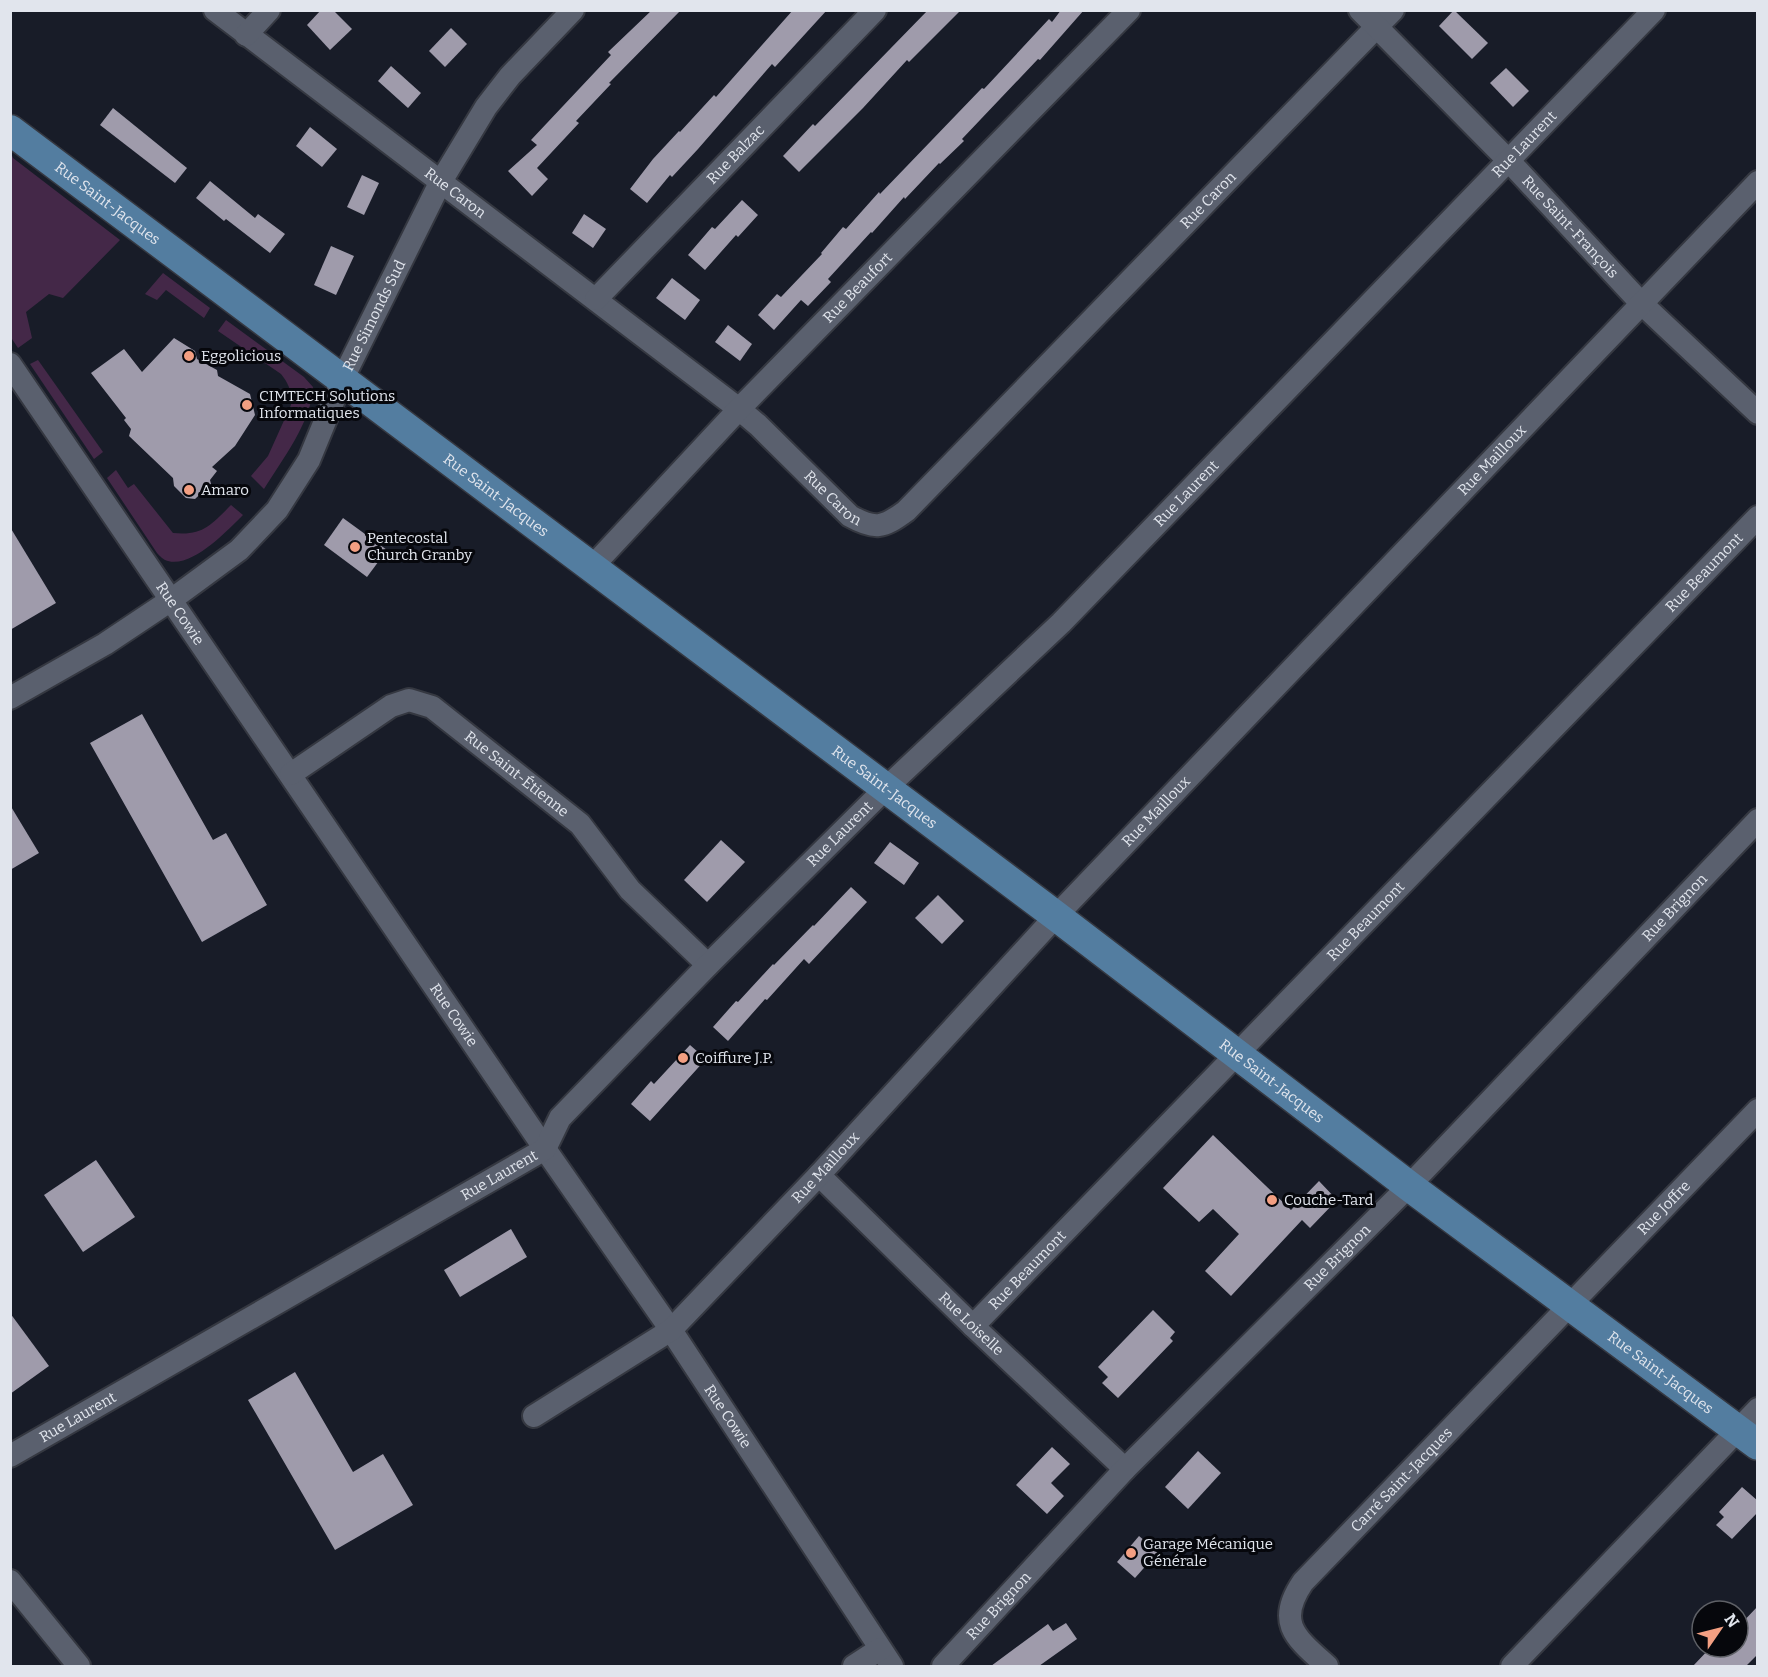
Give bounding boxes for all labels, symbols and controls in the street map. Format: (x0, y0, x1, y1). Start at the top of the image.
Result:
street label: Rue Laurent (1488, 107, 1561, 181)
street label: Rue Balzac (703, 121, 768, 188)
street label: Rue Saint-Jacques (51, 158, 164, 249)
street label: Rue Caron (421, 164, 490, 222)
street label: Rue Caron (1177, 168, 1240, 232)
street label: Rue Saint-François (1518, 172, 1622, 282)
street label: Rue Beaufort (819, 248, 896, 326)
street label: Rue Simonds Sud (339, 257, 409, 374)
place label: Eggolicious (201, 347, 281, 365)
marker: Eggolicious (182, 349, 196, 363)
place label: CIMTECH Solutions Informatiques (259, 387, 395, 422)
marker: CIMTECH Solutions Informatiques (240, 398, 254, 412)
street label: Rue Mailloux (1454, 421, 1530, 499)
street label: Rue Saint-Jacques (440, 450, 552, 541)
street label: Rue Laurent (1150, 456, 1223, 530)
street label: Rue Caron (800, 467, 865, 530)
place label: Amaro (201, 481, 249, 499)
marker: Amaro (182, 483, 196, 497)
place label: Pentecostal Church Granby (367, 529, 472, 564)
street label: Rue Beaumont (1662, 529, 1747, 616)
marker: Pentecostal Church Granby (348, 540, 362, 554)
street label: Rue Cowie (152, 579, 208, 649)
street label: Rue Saint-Étienne (461, 727, 572, 821)
street label: Rue Saint-Jacques (828, 742, 941, 833)
street label: Rue Mailloux (1118, 772, 1194, 850)
street label: Rue Laurent (803, 797, 877, 870)
street label: Rue Brignon (1638, 870, 1711, 945)
street label: Rue Beaumont (1323, 877, 1409, 965)
street label: Rue Cowie (426, 980, 482, 1050)
street label: Rue Saint-Jacques (1216, 1035, 1328, 1127)
place label: Coiffure J.P. (695, 1049, 773, 1067)
marker: Coiffure J.P. (676, 1051, 690, 1065)
street label: Rue Mailloux (788, 1128, 863, 1207)
street label: Rue Laurent (458, 1146, 541, 1204)
street label: Rue Joffre (1634, 1177, 1694, 1239)
place label: Couche-Tard (1284, 1191, 1374, 1209)
marker: Couche-Tard (1265, 1193, 1279, 1207)
street label: Rue Brignon (1300, 1220, 1375, 1294)
street label: Rue Beaumont (985, 1226, 1070, 1313)
street label: Rue Loiselle (935, 1288, 1008, 1359)
street label: Rue Saint-Jacques (1604, 1328, 1717, 1418)
street label: Rue Cowie (700, 1381, 755, 1452)
street label: Rue Laurent (36, 1388, 120, 1446)
street label: Carré Saint-Jacques (1347, 1424, 1456, 1536)
place label: Garage Mécanique Générale (1143, 1535, 1273, 1570)
marker: Garage Mécanique Générale (1124, 1546, 1138, 1560)
street label: Rue Brignon (963, 1568, 1035, 1644)
north arrow (1690, 1599, 1750, 1659)
text: N (1721, 1610, 1743, 1631)

